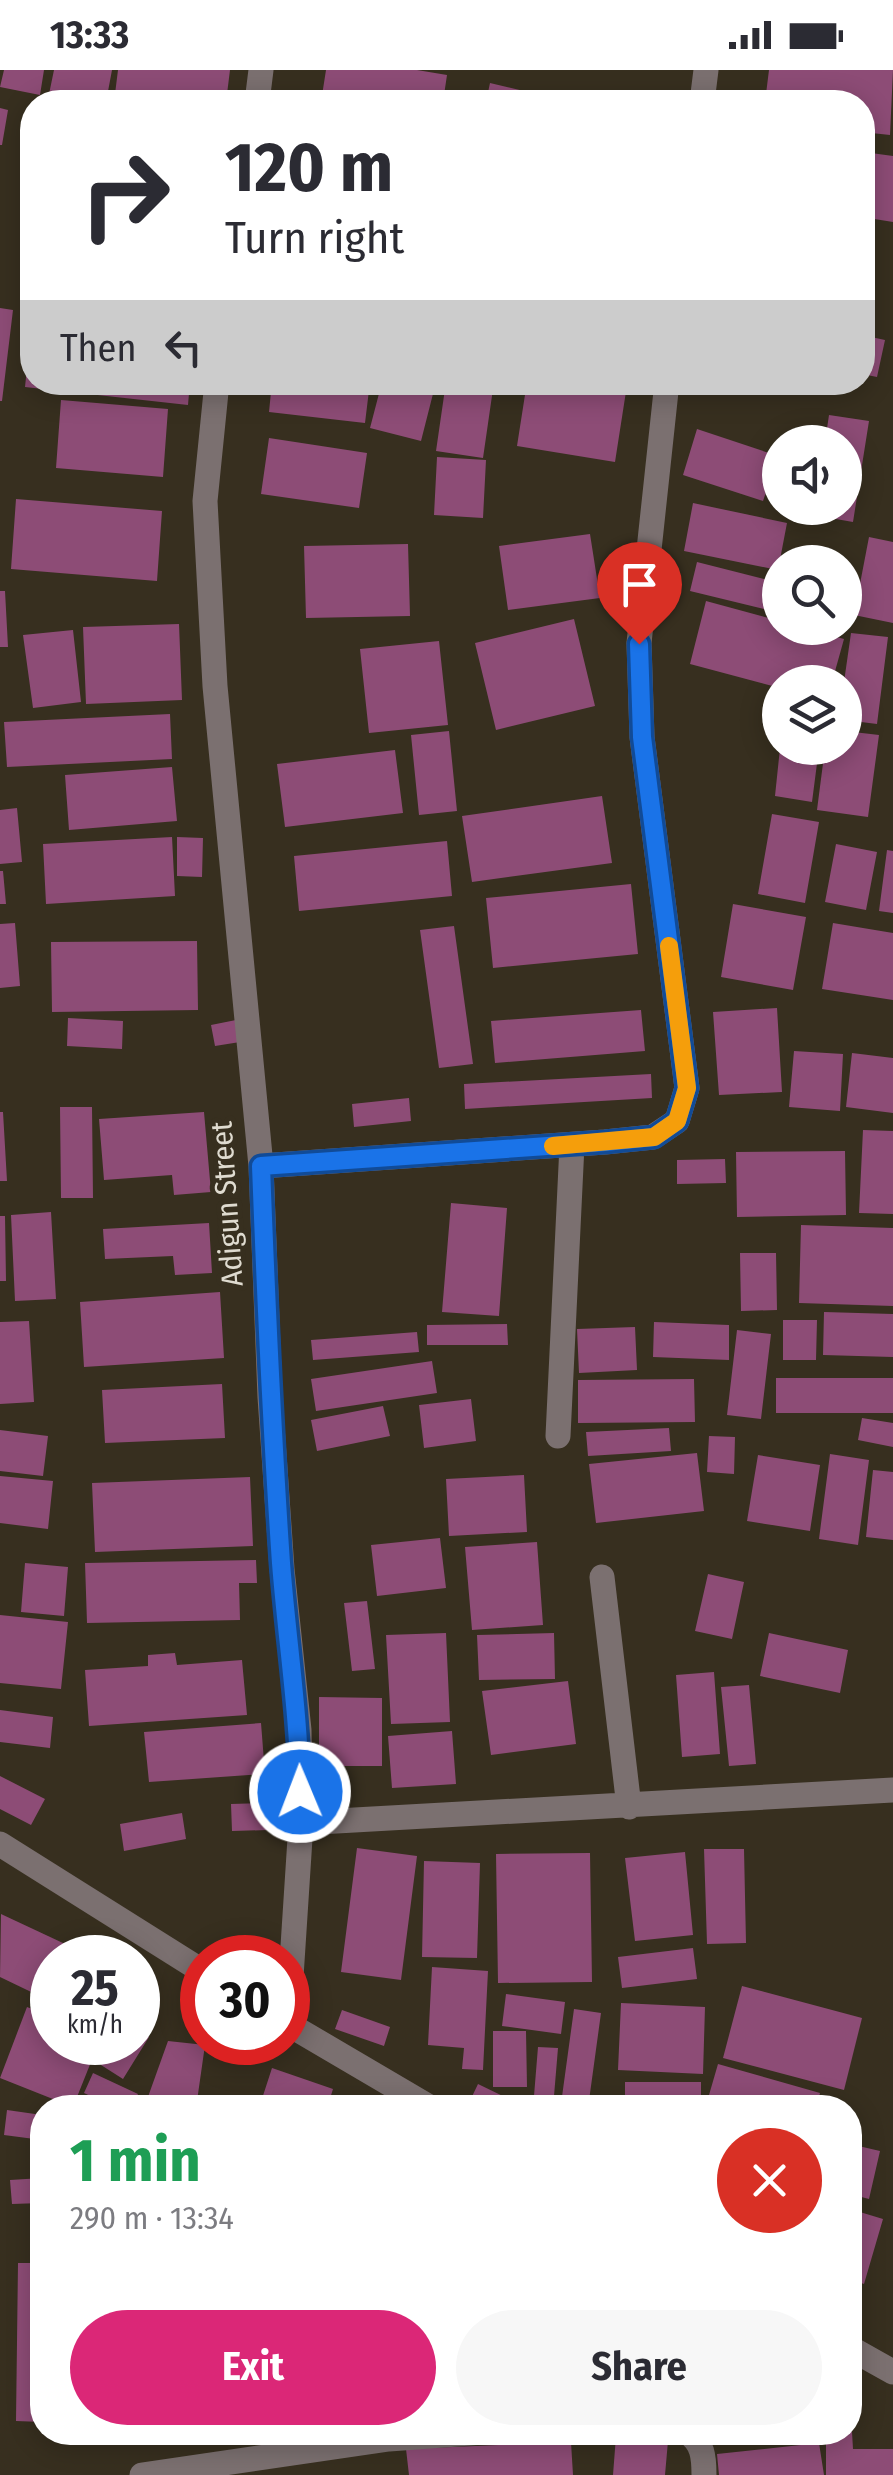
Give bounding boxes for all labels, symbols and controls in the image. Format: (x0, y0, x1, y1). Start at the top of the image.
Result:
text: 13:33 (50, 12, 129, 58)
text: 120 m (225, 126, 393, 210)
icon: right (60, 130, 190, 260)
text: Turn right (225, 211, 404, 265)
icon: left (156, 320, 211, 375)
text: Then (60, 325, 136, 371)
map controls (762, 425, 862, 765)
button: sound (762, 425, 862, 525)
pin (597, 542, 682, 645)
button: search (762, 545, 862, 645)
icon: arrive (612, 557, 667, 612)
button: layers (762, 665, 862, 765)
street label: Adigun Street (203, 1120, 251, 1288)
position arrow (248, 1740, 352, 1844)
speed limit sign: 30 (180, 1935, 310, 2065)
text: 25 (71, 1958, 119, 2018)
text: km/h (67, 2010, 123, 2040)
text: 1 min (70, 2125, 201, 2197)
button: close (717, 2128, 822, 2233)
text: 290 m · 13:34 (70, 2199, 234, 2237)
button: Exit (70, 2310, 436, 2425)
button: Share (456, 2310, 822, 2425)

